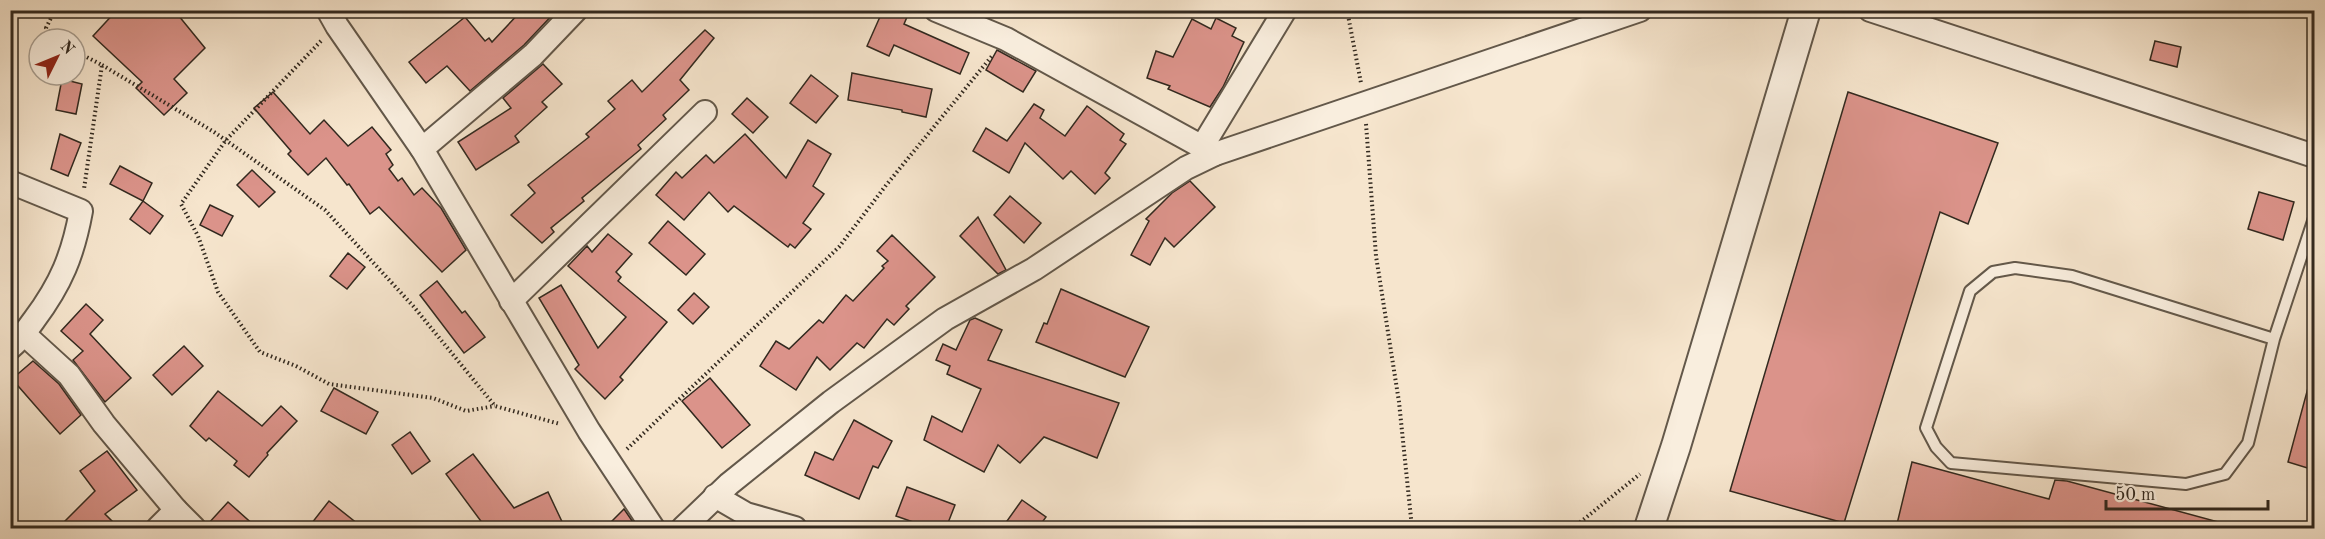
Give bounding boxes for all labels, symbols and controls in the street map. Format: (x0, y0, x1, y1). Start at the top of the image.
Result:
north arrow (27, 27, 87, 87)
text: N (56, 38, 77, 59)
scale bar (2106, 473, 2268, 511)
text: 50 m (2115, 486, 2155, 504)

